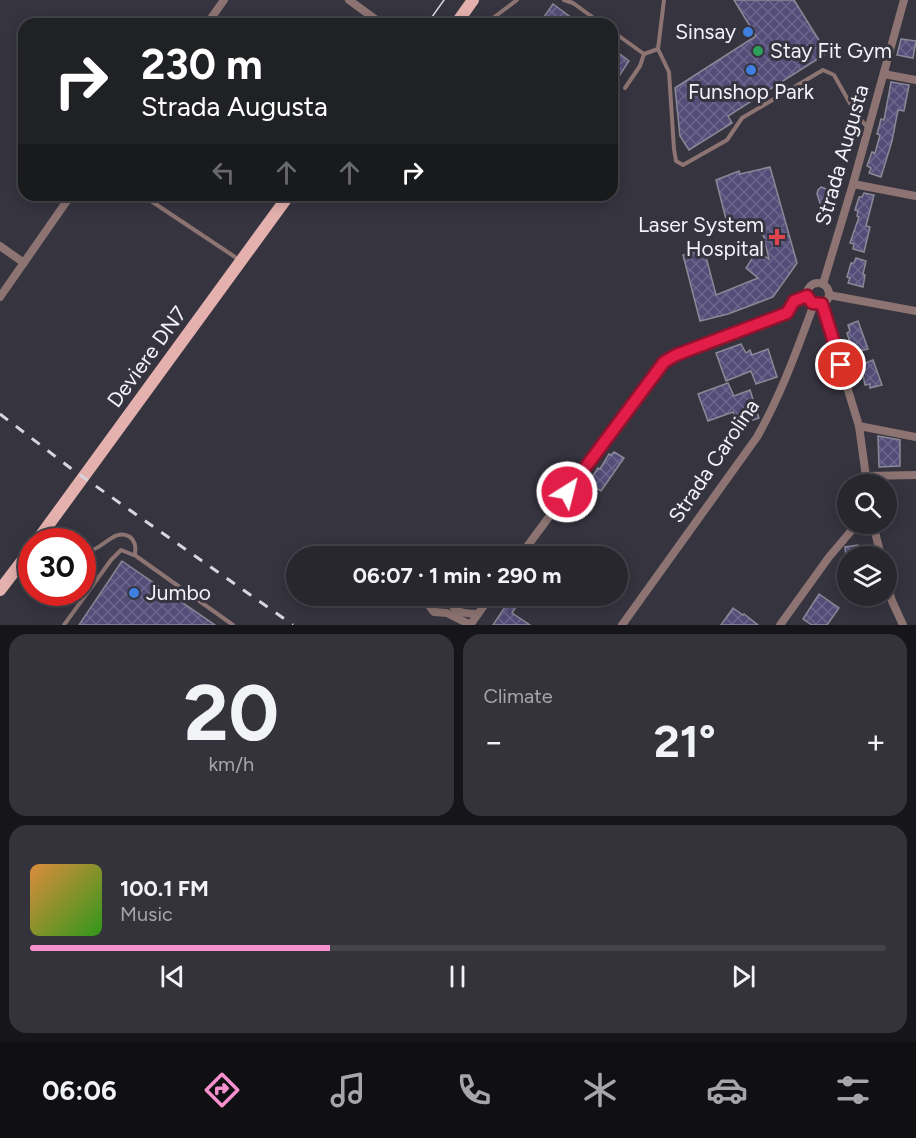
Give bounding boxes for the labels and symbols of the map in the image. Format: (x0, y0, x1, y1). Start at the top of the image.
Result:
place label: Sinsay (675, 19, 736, 44)
marker: Sinsay (741, 25, 755, 39)
place label: Stay Fit Gym (770, 38, 892, 63)
marker: Stay Fit Gym (751, 44, 765, 58)
marker: Funshop Park (744, 63, 758, 77)
place label: Funshop Park (688, 79, 815, 104)
street label: Strada Augusta (809, 82, 874, 228)
place label: Laser System Hospital (638, 212, 764, 261)
marker: Laser System Hospital (768, 228, 786, 246)
street label: Deviere DN7 (102, 301, 192, 412)
pin (815, 339, 866, 390)
street label: Strada Carolina (663, 394, 764, 527)
position arrow (535, 460, 599, 524)
speed limit sign: 30 (18, 528, 96, 606)
place label: Jumbo (146, 580, 211, 605)
marker: Jumbo (127, 586, 141, 600)

